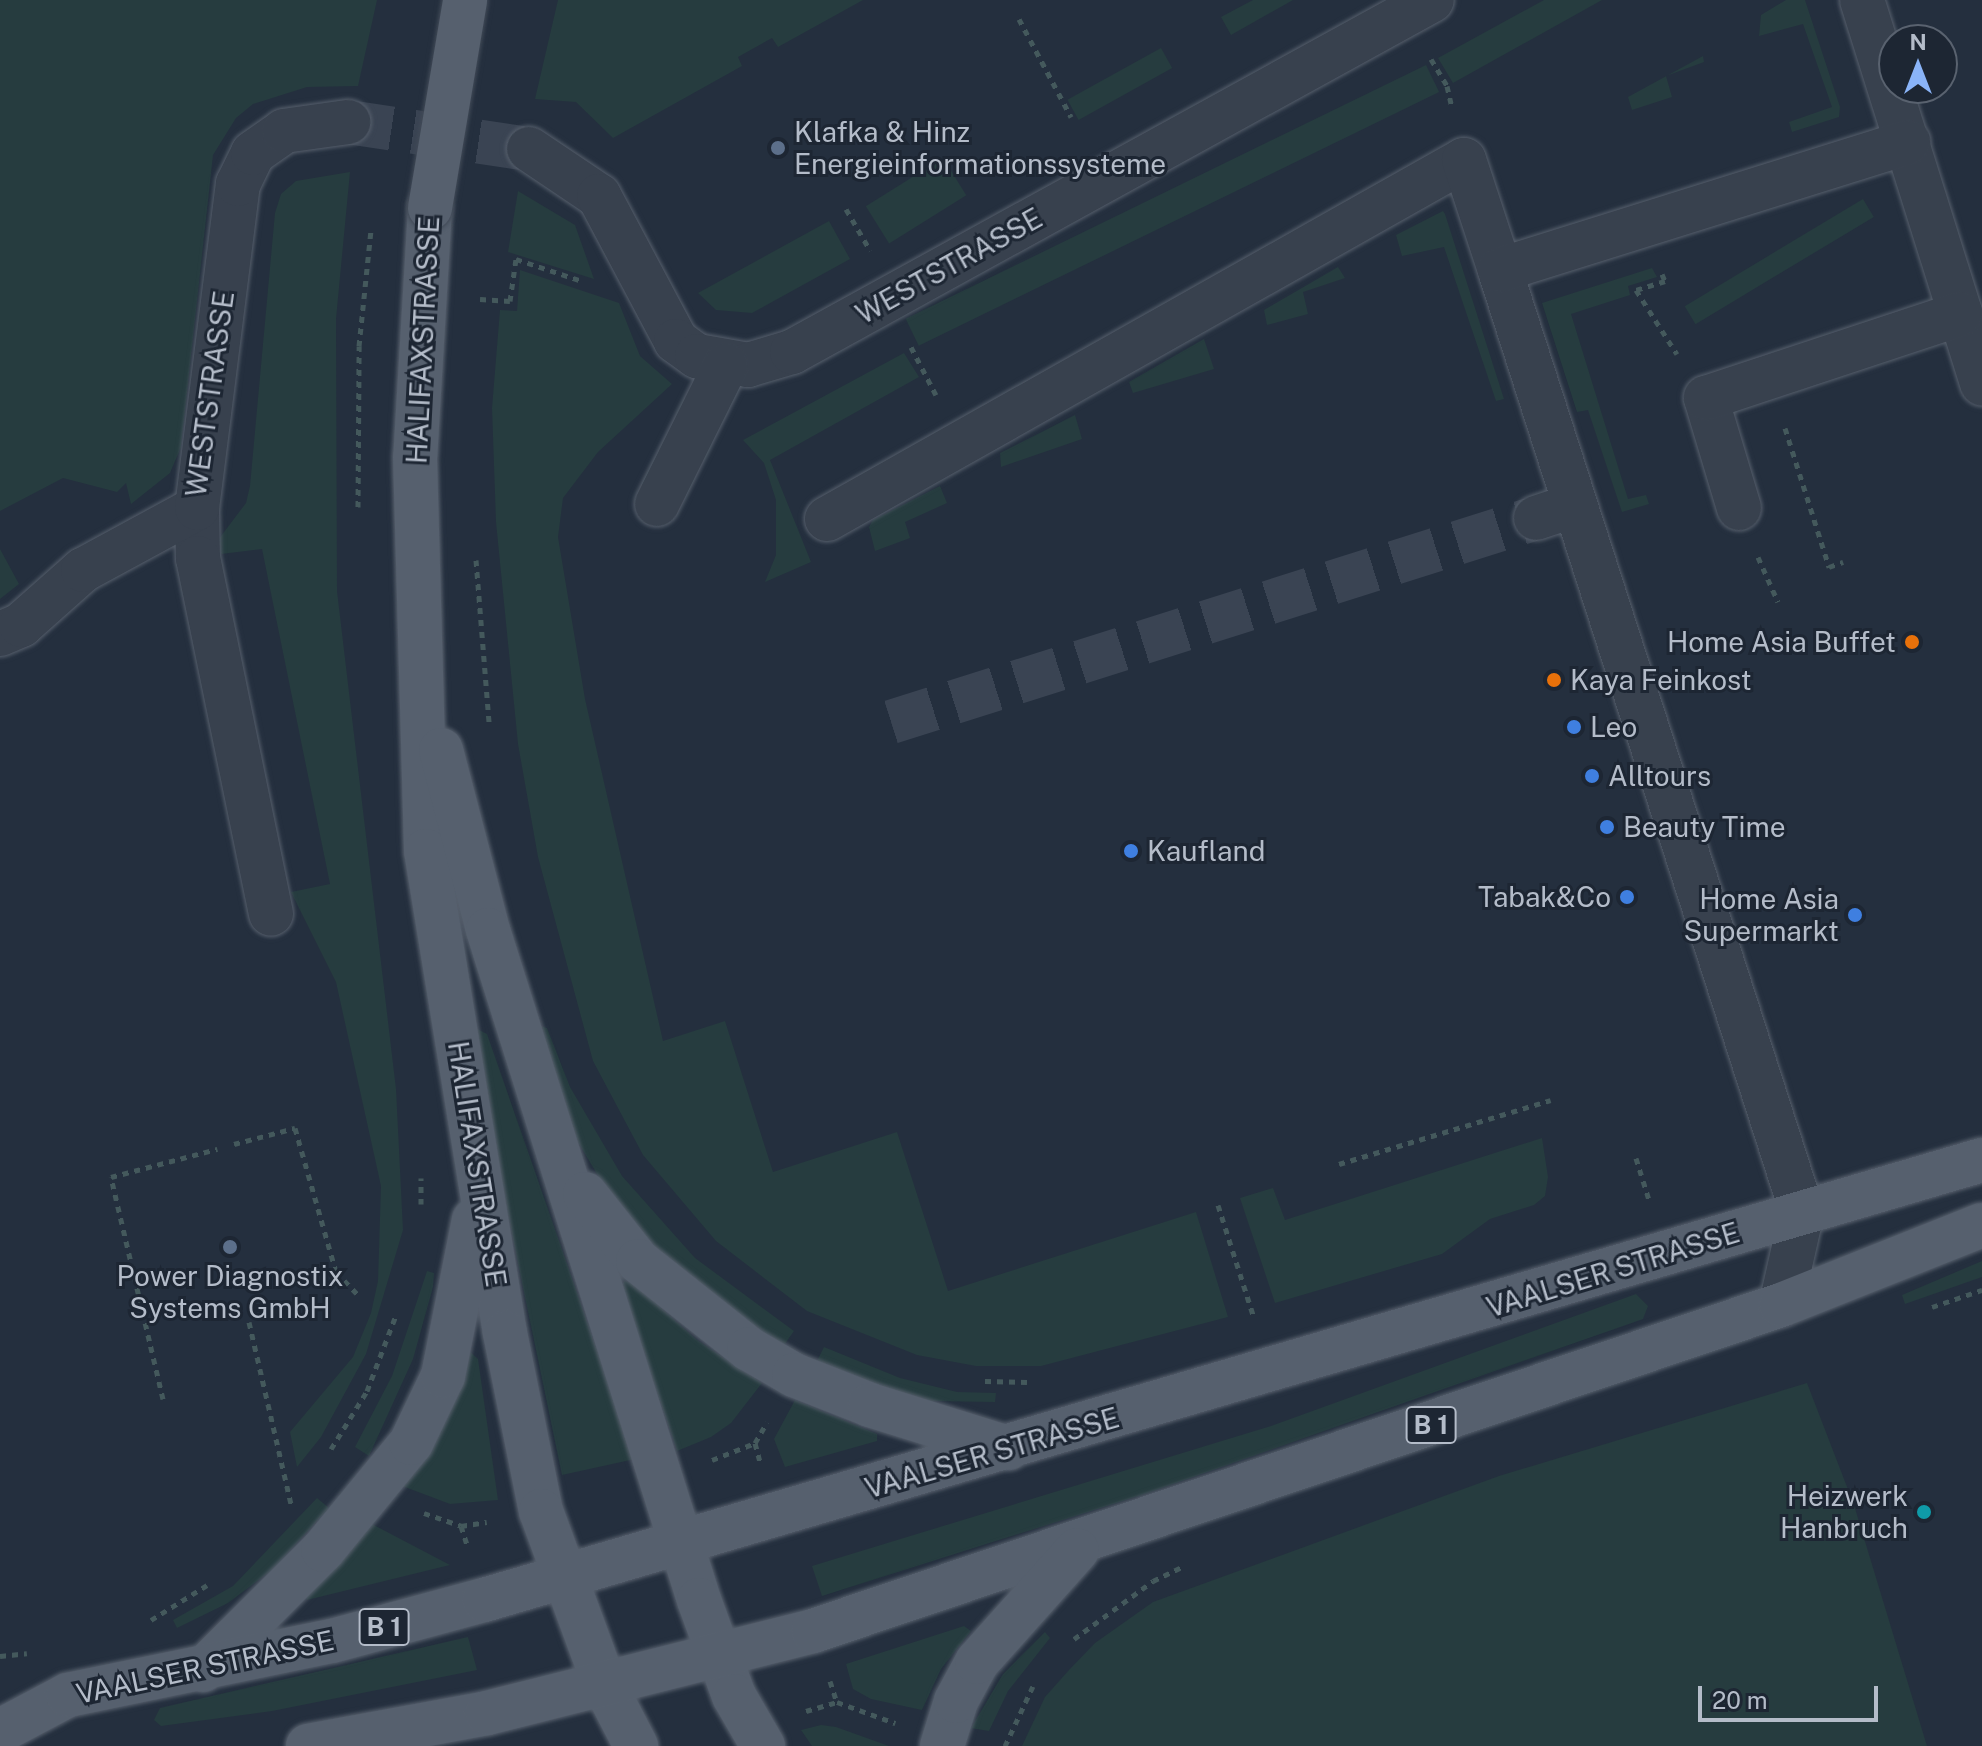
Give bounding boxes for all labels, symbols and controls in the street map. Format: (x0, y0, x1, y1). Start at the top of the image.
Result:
north arrow (1878, 24, 1958, 104)
text: N (1909, 29, 1927, 55)
place label: Klafka & Hinz Energieinformationssysteme (794, 115, 1166, 181)
marker: Klafka & Hinz Energieinformationssysteme (769, 139, 787, 157)
street label: WESTSTRASSE (850, 201, 1048, 331)
street label: HALIFAXSTRASSE (400, 215, 446, 465)
street label: WESTSTRASSE (179, 289, 241, 499)
place label: Home Asia Buffet (1667, 625, 1896, 659)
marker: Home Asia Buffet (1903, 633, 1921, 651)
place label: Kaya Feinkost (1570, 663, 1752, 697)
marker: Kaya Feinkost (1545, 671, 1563, 689)
place label: Leo (1590, 710, 1637, 744)
marker: Leo (1565, 718, 1583, 736)
place label: Alltours (1608, 759, 1711, 793)
marker: Alltours (1583, 767, 1601, 785)
place label: Beauty Time (1623, 810, 1786, 844)
marker: Beauty Time (1598, 818, 1616, 836)
place label: Kaufland (1147, 834, 1265, 868)
marker: Kaufland (1122, 842, 1140, 860)
place label: Tabak&Co (1478, 880, 1611, 914)
place label: Home Asia Supermarkt (1684, 882, 1839, 948)
marker: Tabak&Co (1618, 888, 1636, 906)
marker: Home Asia Supermarkt (1846, 906, 1864, 924)
street label: HALIFAXSTRASSE (441, 1039, 513, 1289)
street label: VAALSER STRASSE (1483, 1216, 1743, 1324)
marker: Power Diagnostix Systems GmbH (221, 1238, 239, 1256)
place label: Power Diagnostix Systems GmbH (116, 1259, 344, 1325)
street label: VAALSER STRASSE (861, 1401, 1123, 1505)
road number: B 1 (1405, 1403, 1457, 1447)
place label: Heizwerk Hanbruch (1780, 1479, 1908, 1545)
marker: Heizwerk Hanbruch (1915, 1503, 1933, 1521)
road number: B 1 (358, 1605, 410, 1649)
street label: VAALSER STRASSE (73, 1623, 337, 1711)
scale bar (1702, 1670, 1882, 1720)
text: 20 m (1712, 1686, 1768, 1714)

